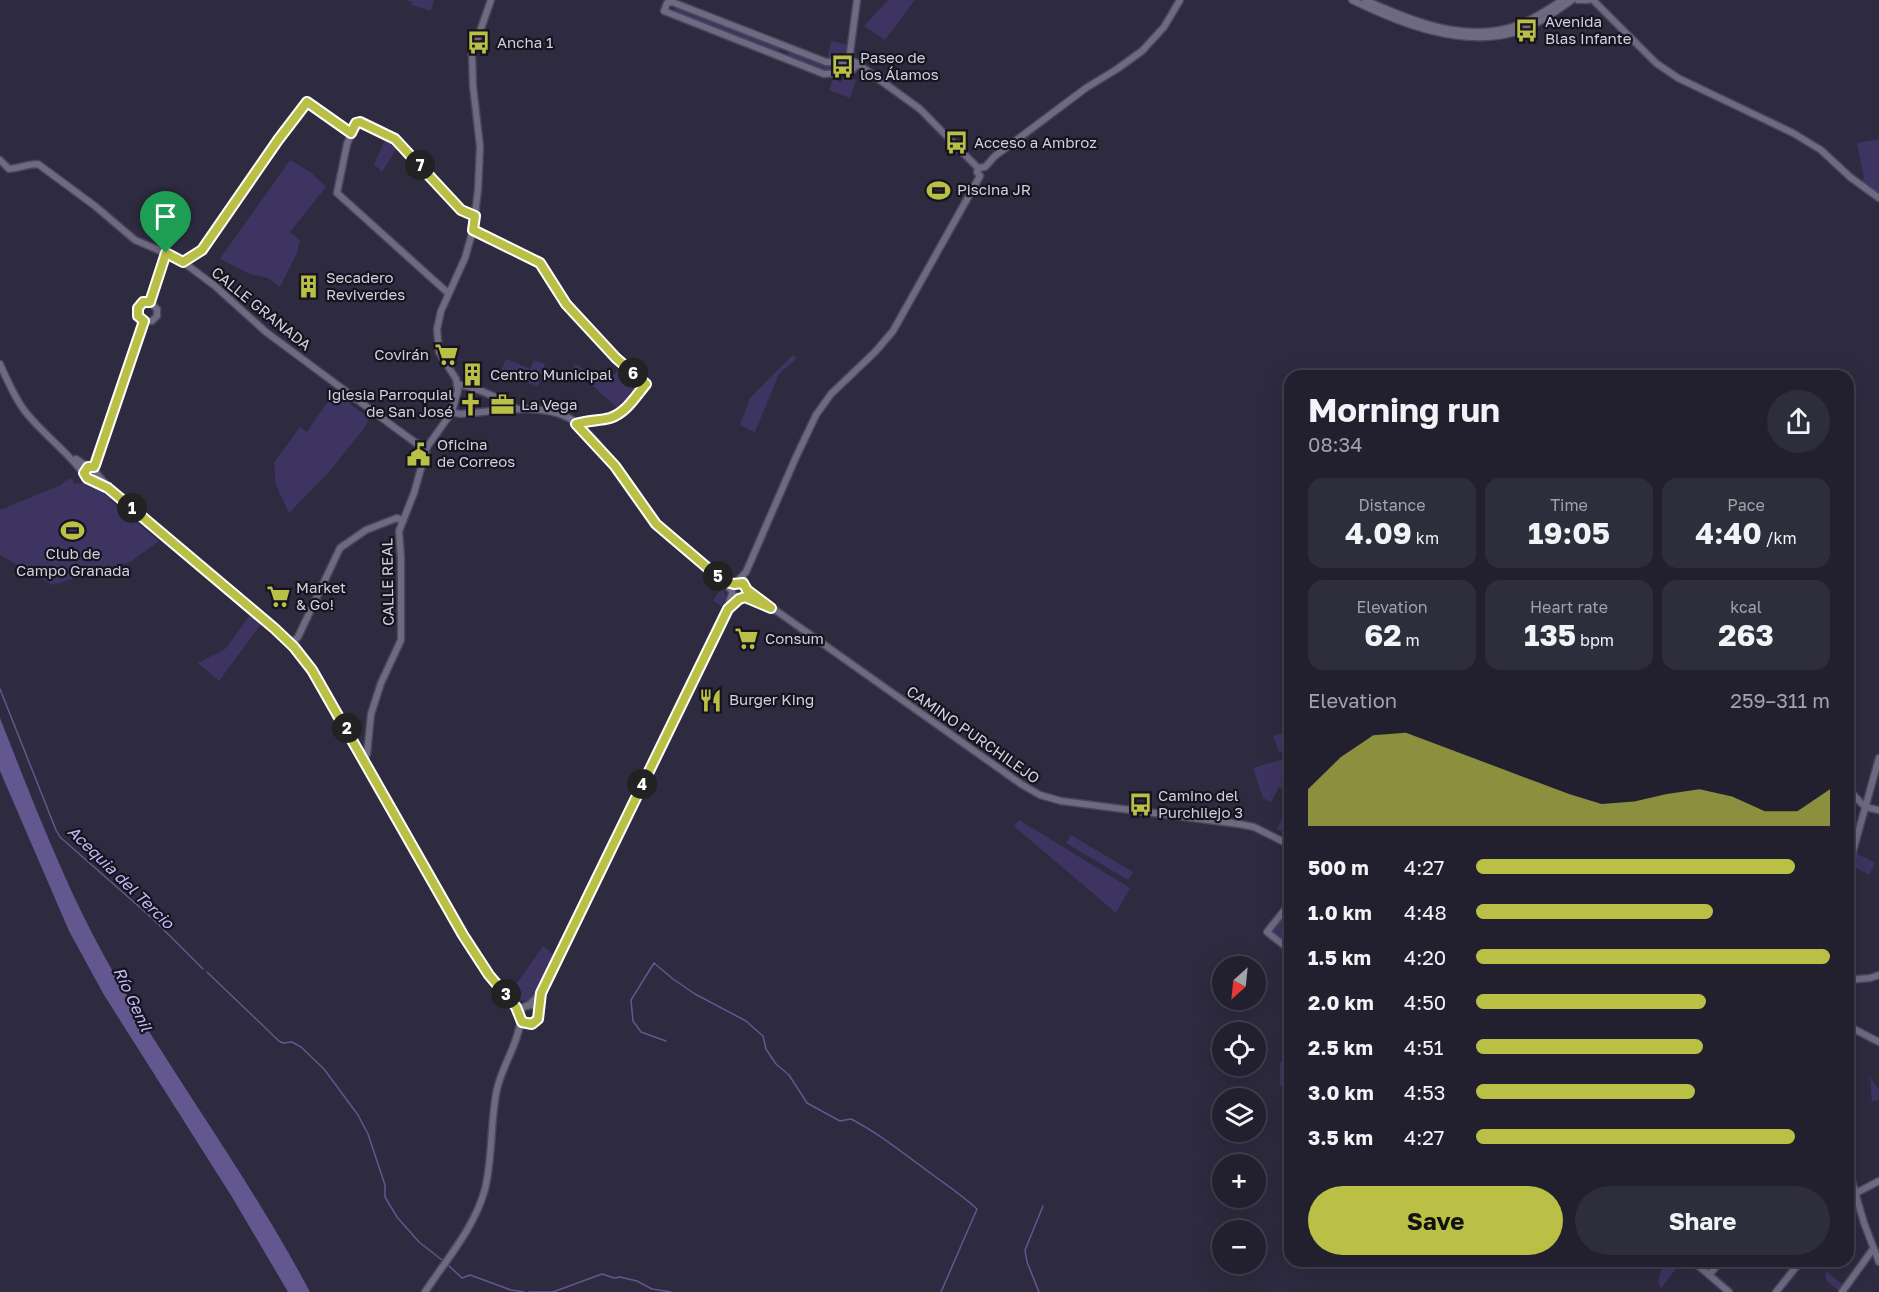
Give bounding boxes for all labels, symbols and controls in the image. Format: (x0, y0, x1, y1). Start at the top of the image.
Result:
place label: Avenida Blas Infante (1545, 12, 1632, 47)
bus stop icon: Avenida Blas Infante (1514, 18, 1540, 44)
bus stop icon: Ancha 1 (466, 30, 492, 56)
place label: Ancha 1 (497, 33, 553, 51)
place label: Paseo de los Álamos (860, 48, 939, 83)
bus stop icon: Paseo de los Álamos (829, 54, 855, 80)
bus stop icon: Acceso a Ambroz (943, 130, 969, 156)
place label: Acceso a Ambroz (974, 133, 1097, 151)
pin: 7 (405, 150, 435, 180)
text: 7 (416, 155, 424, 175)
sports icon: Piscina JR (926, 177, 952, 203)
place label: Piscina JR (957, 180, 1031, 198)
pin (140, 191, 191, 253)
icon: arrive (149, 200, 182, 233)
street label: CALLE GRANADA (208, 263, 315, 354)
place label: Secadero Reviverdes (326, 268, 405, 303)
building icon: Secadero Reviverdes (295, 274, 321, 300)
supermarket icon: Covirán (434, 342, 460, 368)
place label: Covirán (374, 345, 429, 363)
pin: 6 (618, 358, 648, 388)
building icon: Centro Municipal (459, 362, 485, 388)
text: 6 (628, 363, 638, 383)
place label: Centro Municipal (490, 365, 613, 383)
place label: Iglesia Parroquial de San José (327, 385, 453, 420)
text: Morning run (1308, 390, 1500, 429)
button: share (1767, 390, 1830, 453)
church icon: Iglesia Parroquial de San José (458, 391, 484, 417)
office icon: La Vega (490, 392, 516, 418)
place label: La Vega (521, 395, 577, 413)
text: 08:34 (1308, 432, 1363, 456)
place label: Oficina de Correos (437, 435, 515, 470)
public building icon: Oficina de Correos (406, 441, 432, 467)
pin: 1 (117, 493, 147, 523)
text: Distance (1358, 495, 1426, 515)
text: Time (1550, 495, 1588, 515)
text: Pace (1727, 495, 1765, 515)
text: 1 (128, 498, 136, 518)
text: 4.09 (1345, 515, 1412, 551)
text: 19:05 (1528, 515, 1610, 551)
text: 4:40 (1695, 515, 1762, 551)
sports icon: Club de Campo Granada (60, 517, 86, 543)
text: km (1412, 528, 1439, 548)
text: /km (1762, 528, 1797, 548)
street label: CALLE REAL (377, 537, 397, 626)
place label: Club de Campo Granada (16, 544, 130, 579)
pin: 5 (703, 561, 733, 591)
text: 5 (713, 566, 723, 586)
place label: Market & Go! (296, 578, 346, 613)
supermarket icon: Market & Go! (265, 584, 291, 610)
text: Elevation (1356, 597, 1428, 617)
text: Heart rate (1530, 597, 1608, 617)
text: kcal (1730, 597, 1762, 617)
text: 62 (1364, 617, 1402, 653)
text: 135 (1524, 617, 1576, 653)
text: 263 (1718, 617, 1774, 653)
supermarket icon: Consum (734, 626, 760, 652)
place label: Consum (765, 629, 824, 647)
text: m (1402, 630, 1420, 650)
text: bpm (1576, 630, 1614, 650)
street label: CAMINO PURCHILEJO (904, 681, 1044, 787)
restaurant icon: Burger King (698, 687, 724, 713)
text: Elevation (1308, 688, 1397, 712)
text: 259–311 m (1730, 688, 1830, 712)
place label: Burger King (729, 690, 814, 708)
pin: 2 (332, 713, 362, 743)
text: 2 (342, 718, 352, 738)
pin: 4 (627, 769, 657, 799)
text: 4 (637, 774, 647, 794)
place label: Camino del Purchilejo 3 (1158, 786, 1243, 821)
bus stop icon: Camino del Purchilejo 3 (1127, 792, 1153, 818)
water label: Acequia del Tercio (64, 821, 179, 934)
text: 500 m (1308, 855, 1369, 879)
text: 4:27 (1404, 855, 1444, 879)
text: 1.0 km (1308, 900, 1372, 924)
text: 4:48 (1404, 900, 1447, 924)
text: 1.5 km (1308, 945, 1371, 969)
text: 4:20 (1404, 945, 1446, 969)
north arrow (1212, 956, 1266, 1010)
map controls (1212, 956, 1266, 1274)
water label: Río Genil (109, 964, 157, 1035)
pin: 3 (491, 979, 521, 1009)
text: 3 (501, 984, 511, 1004)
text: 2.0 km (1308, 990, 1374, 1014)
text: 4:50 (1404, 990, 1446, 1014)
button: locate (1212, 1022, 1266, 1076)
text: 2.5 km (1308, 1035, 1373, 1059)
text: 4:51 (1404, 1035, 1444, 1059)
text: 3.0 km (1308, 1080, 1374, 1104)
text: 4:53 (1404, 1080, 1446, 1104)
button: layers (1212, 1088, 1266, 1142)
text: 3.5 km (1308, 1125, 1373, 1149)
text: 4:27 (1404, 1125, 1444, 1149)
button: + (1212, 1154, 1266, 1208)
button: Save (1308, 1186, 1563, 1255)
button: Share (1575, 1186, 1830, 1255)
button: − (1212, 1220, 1266, 1274)

